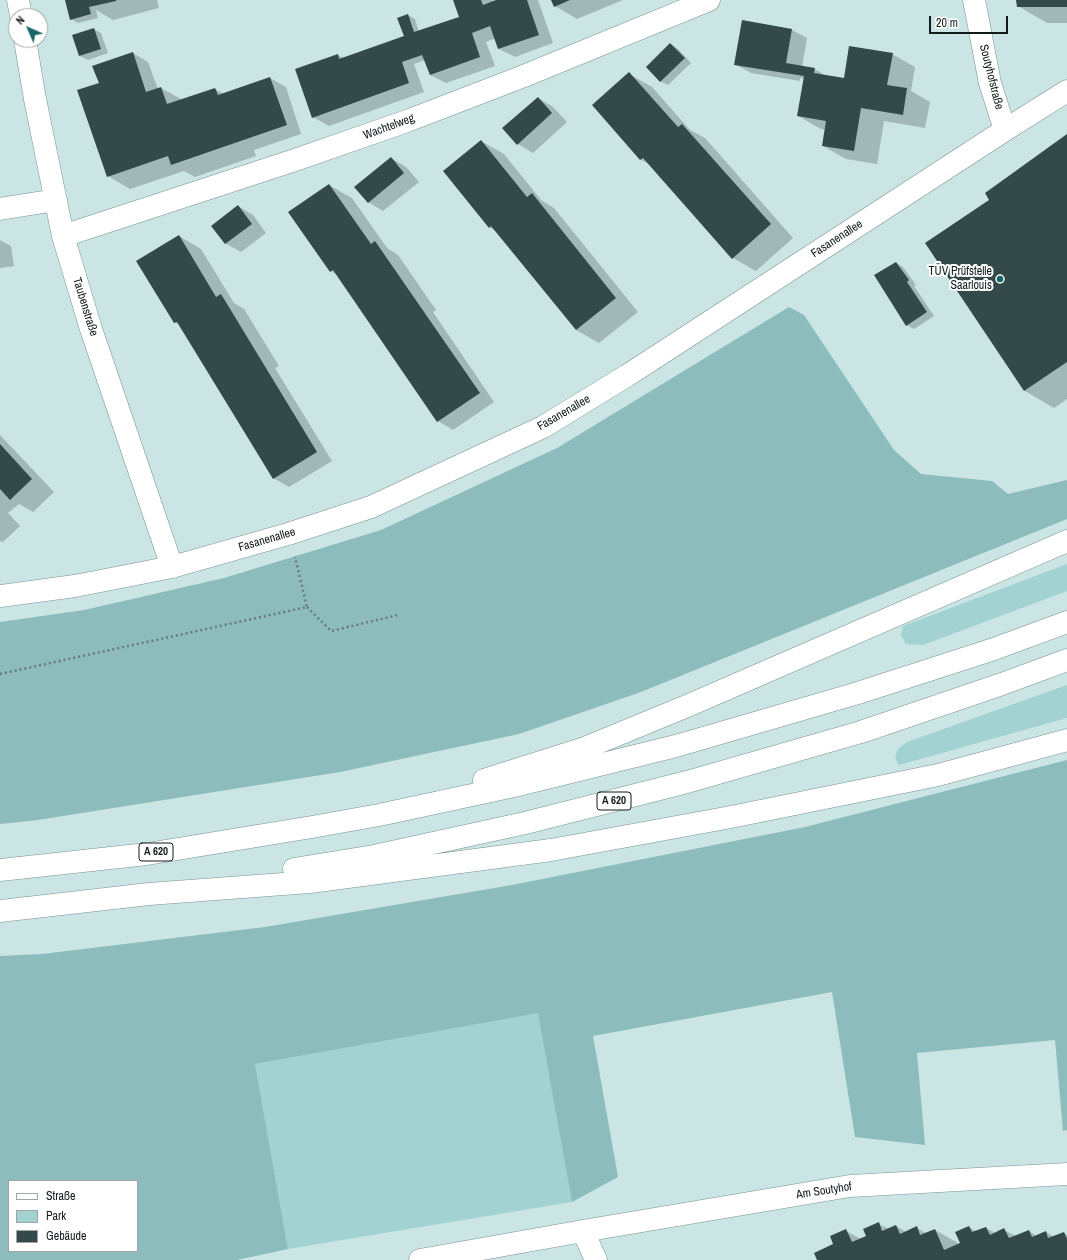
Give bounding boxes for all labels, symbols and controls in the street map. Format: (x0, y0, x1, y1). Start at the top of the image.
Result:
north arrow (8, 8, 48, 48)
scale bar (931, 8, 1010, 34)
text: N (13, 13, 27, 27)
text: 20 m (936, 15, 958, 31)
street label: Soutyhofstraße (976, 43, 1006, 111)
street label: Wachtelweg (362, 111, 416, 143)
street label: Fasanenallee (809, 217, 865, 261)
place label: TÜV Prüfstelle Saarlouis (929, 265, 992, 293)
marker: TÜV Prüfstelle Saarlouis (995, 274, 1005, 284)
street label: Taubenstraße (69, 276, 101, 338)
street label: Fasanenallee (535, 392, 593, 434)
street label: Fasanenallee (237, 525, 297, 555)
road number: A 620 (597, 792, 631, 810)
road number: A 620 (139, 843, 173, 861)
street label: Am Soutyhof (795, 1179, 853, 1203)
legend (8, 1180, 138, 1252)
text: Straße (46, 1188, 76, 1204)
text: Park (46, 1208, 66, 1224)
text: Gebäude (46, 1228, 87, 1244)

